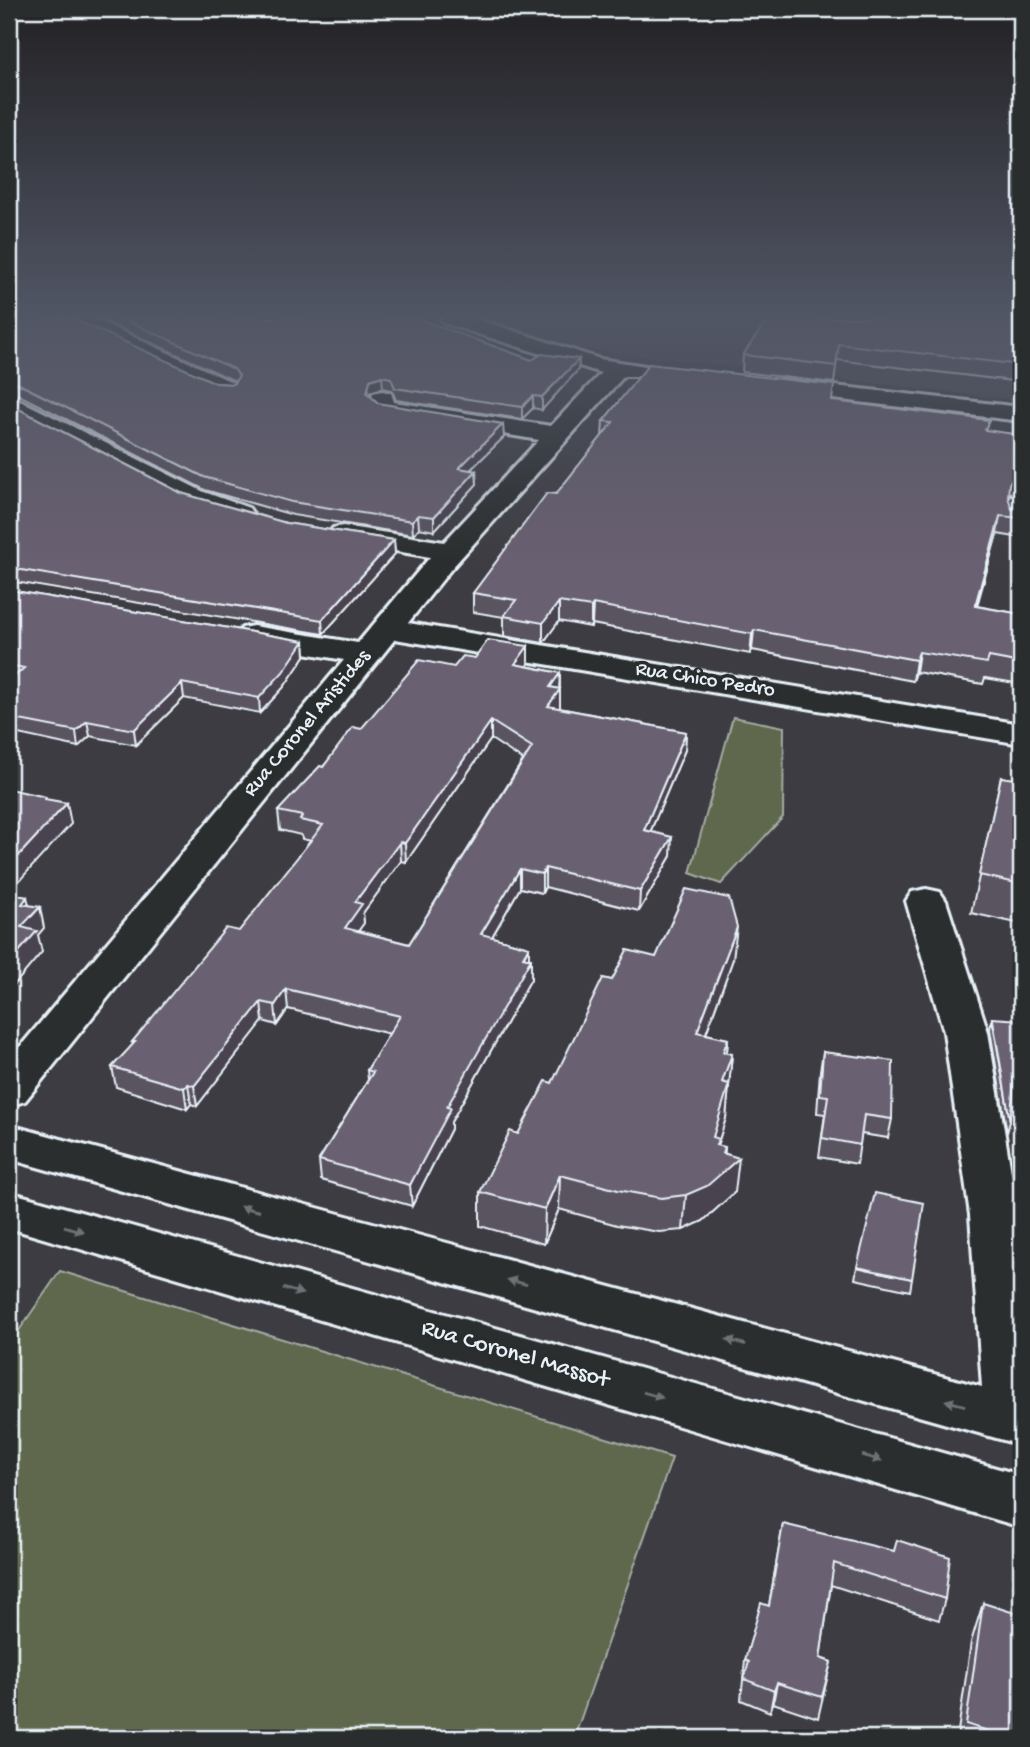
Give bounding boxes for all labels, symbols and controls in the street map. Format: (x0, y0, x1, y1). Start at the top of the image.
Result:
street label: Rua Coronel Aristides (239, 644, 378, 803)
street label: Rua Chico Pedro (634, 658, 777, 704)
one-way arrow (239, 1203, 261, 1214)
one-way arrow (64, 1224, 85, 1234)
one-way arrow (506, 1276, 528, 1287)
one-way arrow (283, 1287, 304, 1297)
street label: Rua Coronel Massot (418, 1314, 614, 1396)
one-way arrow (725, 1336, 747, 1347)
one-way arrow (643, 1390, 664, 1400)
one-way arrow (945, 1397, 966, 1407)
one-way arrow (861, 1453, 882, 1463)

